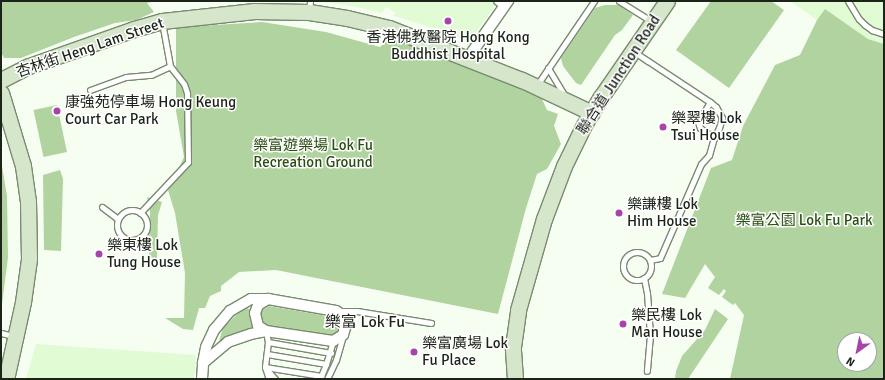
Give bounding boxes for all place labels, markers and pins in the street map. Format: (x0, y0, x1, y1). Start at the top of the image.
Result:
marker: 香港佛教醫院 Hong Kong Buddhist Hospital (442, 15, 454, 27)
place label: 香港佛教醫院 Hong Kong Buddhist Hospital (366, 28, 530, 63)
place label: 康強苑停車場 Hong Keung Court Car Park (65, 93, 236, 128)
marker: 康強苑停車場 Hong Keung Court Car Park (52, 106, 62, 116)
place label: 樂翠樓 Lok Tsui House (671, 109, 742, 144)
marker: 樂翠樓 Lok Tsui House (658, 122, 668, 132)
place label: 樂謙樓 Lok Him House (627, 195, 698, 230)
marker: 樂謙樓 Lok Him House (614, 208, 624, 218)
place label: 樂東樓 Lok Tung House (107, 236, 181, 271)
marker: 樂東樓 Lok Tung House (94, 249, 104, 259)
place label: 樂民樓 Lok Man House (631, 306, 702, 341)
marker: 樂民樓 Lok Man House (618, 319, 628, 329)
place label: 樂富廣場 Lok Fu Place (422, 334, 508, 369)
marker: 樂富廣場 Lok Fu Place (409, 347, 419, 357)

